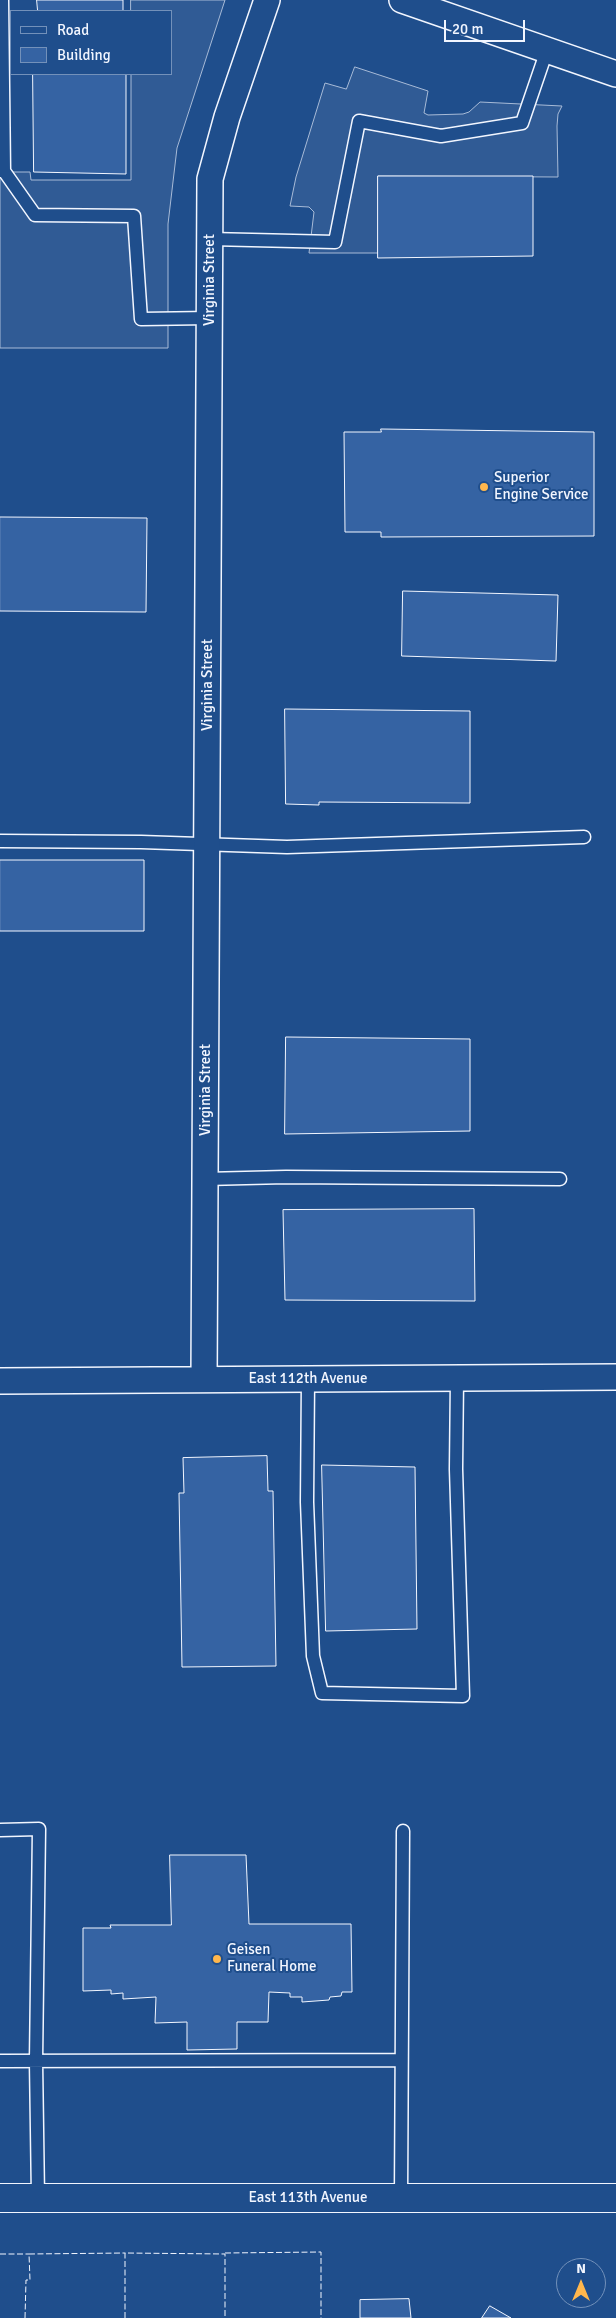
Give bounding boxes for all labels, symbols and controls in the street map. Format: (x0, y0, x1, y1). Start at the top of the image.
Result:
legend (10, 10, 172, 75)
scale bar (446, 10, 527, 42)
text: 20 m (452, 20, 483, 38)
text: Road (57, 21, 89, 39)
text: Building (57, 46, 111, 64)
street label: Virginia Street (201, 234, 219, 326)
place label: Superior Engine Service (494, 469, 589, 504)
marker: Superior Engine Service (478, 481, 490, 493)
street label: Virginia Street (199, 639, 217, 731)
street label: Virginia Street (197, 1044, 215, 1136)
street label: East 112th Avenue (248, 1370, 368, 1388)
place label: Geisen Funeral Home (227, 1941, 316, 1976)
marker: Geisen Funeral Home (211, 1953, 223, 1965)
street label: East 113th Avenue (248, 2189, 368, 2207)
north arrow (556, 2258, 606, 2308)
text: N (576, 2260, 586, 2277)

